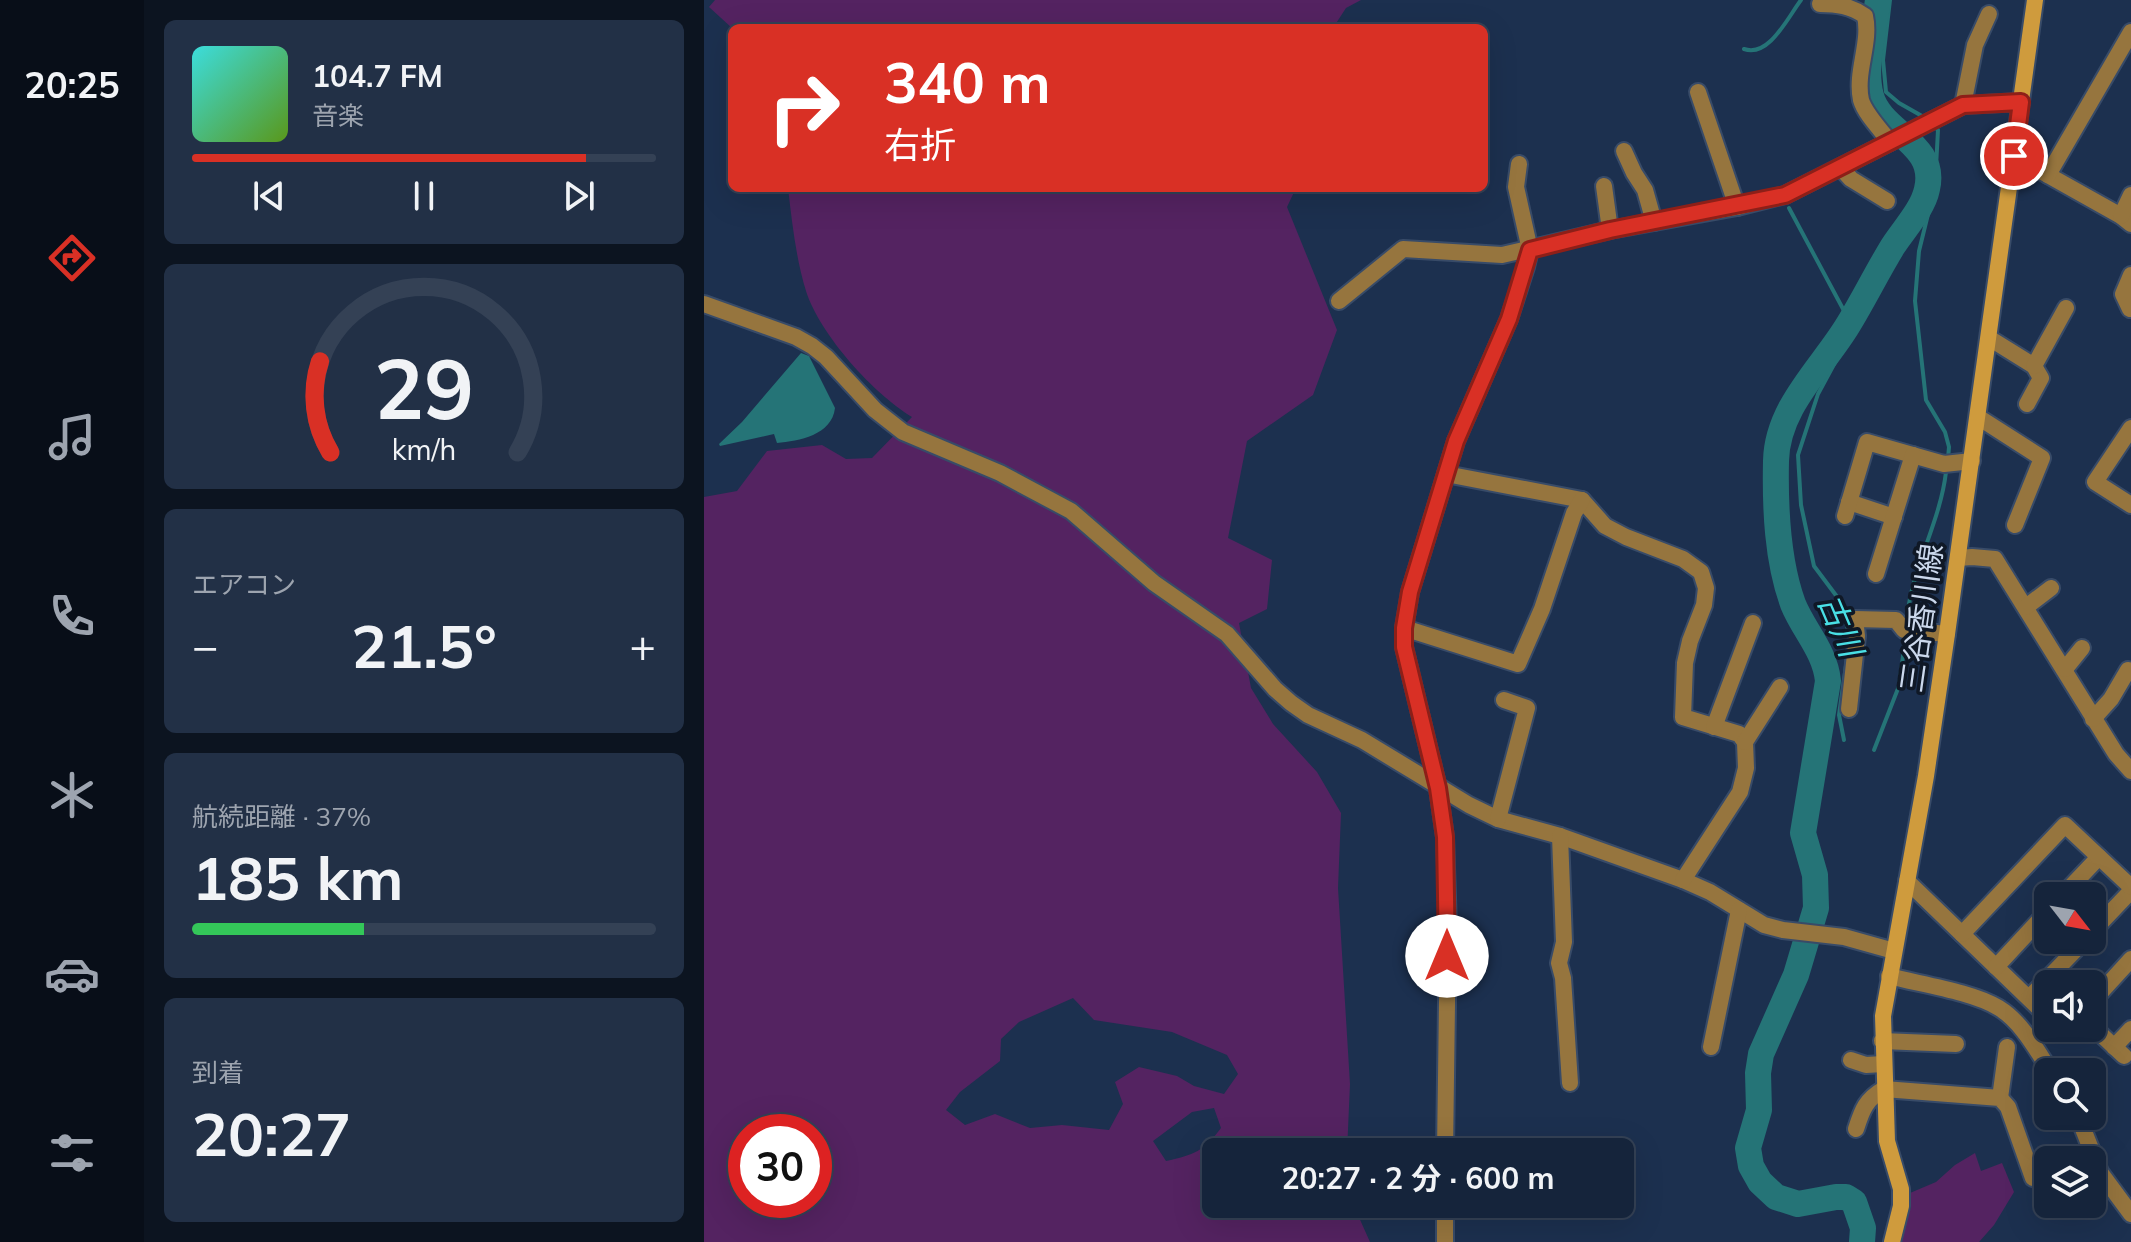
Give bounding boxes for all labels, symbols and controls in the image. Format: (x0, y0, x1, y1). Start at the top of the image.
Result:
text: 340 m (884, 47, 1051, 117)
icon: right (752, 56, 856, 160)
text: 104.7 FM (312, 57, 443, 95)
text: 20:25 (24, 62, 120, 107)
text: 音楽 (312, 99, 364, 132)
text: 右折 (884, 122, 956, 167)
pin (1980, 122, 2048, 190)
icon: arrive (1992, 134, 2036, 178)
icon: previous (247, 174, 291, 218)
icon: pause (402, 174, 446, 218)
icon: next (557, 174, 601, 218)
icon: directions (44, 230, 100, 286)
text: 29 (374, 334, 474, 439)
icon: music (44, 409, 100, 465)
text: km/h (392, 431, 456, 467)
street label: 三谷香川線 (1892, 541, 1950, 695)
text: エアコン (192, 568, 296, 601)
icon: phone (44, 588, 100, 644)
water label: 古川 (1810, 588, 1873, 665)
text: 21.5° (351, 608, 497, 683)
text: − (192, 618, 218, 673)
text: + (630, 618, 656, 673)
icon: climate (44, 767, 100, 823)
text: 航続距離 · 37% (192, 800, 371, 833)
text: 185 km (192, 840, 404, 915)
north arrow (2034, 882, 2106, 954)
map controls (2034, 882, 2106, 1218)
position arrow (1405, 914, 1489, 998)
icon: car (44, 946, 100, 1002)
button: sound (2034, 970, 2106, 1042)
text: 到着 (192, 1056, 244, 1089)
button: search (2034, 1058, 2106, 1130)
text: 20:27 (192, 1096, 351, 1171)
speed limit sign: 30 (728, 1114, 832, 1218)
icon: filters (44, 1125, 100, 1181)
button: layers (2034, 1146, 2106, 1218)
text: 20:27 · 2 分 · 600 m (1282, 1159, 1554, 1197)

